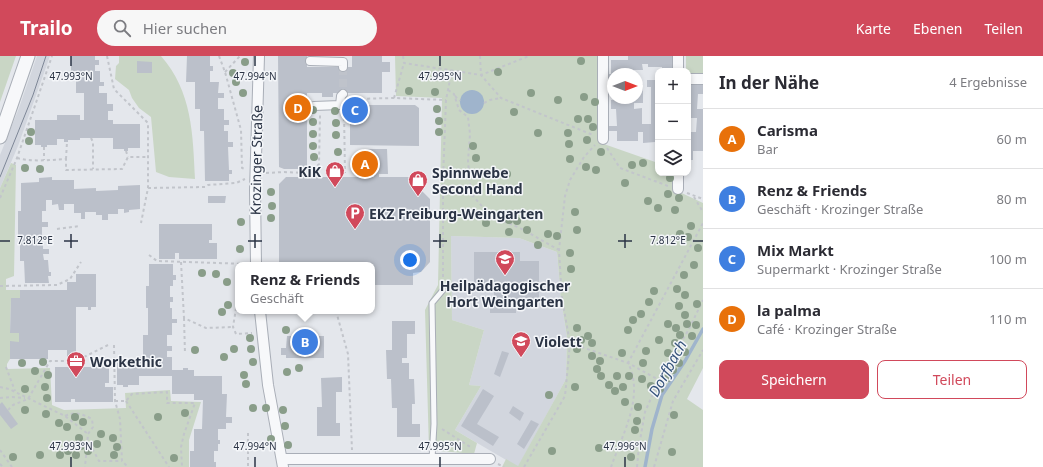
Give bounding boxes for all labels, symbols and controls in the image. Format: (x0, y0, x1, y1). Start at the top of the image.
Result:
search box (97, 10, 377, 46)
text: Trailo (20, 15, 73, 41)
icon: search (111, 17, 133, 39)
text: Hier suchen (143, 18, 227, 38)
text: Karte (856, 19, 891, 38)
text: Ebenen (913, 19, 963, 38)
text: Teilen (985, 19, 1023, 38)
north arrow (607, 68, 643, 104)
map controls (655, 68, 691, 176)
button: + (655, 68, 691, 104)
text: 47.993°N (49, 69, 93, 83)
text: 47.994°N (233, 69, 277, 83)
text: 47.995°N (418, 69, 462, 83)
text: In der Nähe (719, 71, 819, 94)
text: 4 Ergebnisse (949, 73, 1027, 91)
pin: D (285, 93, 311, 123)
pin: C (342, 95, 368, 125)
button: − (655, 104, 691, 140)
street label: Krozinger Straße (246, 105, 266, 215)
text: Carisma (757, 120, 818, 140)
text: A (728, 130, 737, 148)
text: 60 m (997, 130, 1027, 148)
button: layers (655, 140, 691, 176)
text: Bar (757, 140, 778, 158)
pin: A (352, 149, 378, 179)
shop icon: KiK (324, 160, 346, 188)
place label: KiK (298, 162, 322, 181)
place label: Spinnwebe Second Hand (432, 163, 523, 198)
shop icon: Spinnwebe Second Hand (407, 169, 429, 197)
text: Renz & Friends (757, 180, 867, 200)
text: B (728, 190, 736, 208)
text: 80 m (997, 190, 1027, 208)
text: Geschäft · Krozinger Straße (757, 200, 923, 218)
parking icon: EKZ Freiburg-Weingarten (344, 202, 366, 230)
place label: EKZ Freiburg-Weingarten (369, 204, 543, 223)
text: 7.812°E (17, 233, 53, 247)
text: 7.812°E (650, 233, 686, 247)
text: Mix Markt (757, 240, 834, 260)
school or university icon: Heilpädagogischer Hort Weingarten (494, 248, 516, 276)
your location (400, 250, 420, 270)
text: C (728, 250, 736, 268)
text: 100 m (989, 250, 1027, 268)
text: Supermarkt · Krozinger Straße (757, 260, 942, 278)
popup (235, 262, 375, 314)
text: Renz & Friends (250, 269, 360, 289)
place label: Heilpädagogischer Hort Weingarten (440, 276, 571, 311)
text: Geschäft (250, 289, 304, 307)
text: la palma (757, 300, 821, 320)
text: D (727, 310, 737, 328)
text: 110 m (989, 310, 1027, 328)
text: Café · Krozinger Straße (757, 320, 897, 338)
pin: B (292, 327, 318, 357)
school or university icon: Violett (510, 330, 532, 358)
place label: Violett (535, 332, 582, 351)
water label: Dorfbach (643, 336, 691, 400)
office icon: Workethic (65, 350, 87, 378)
place label: Workethic (90, 352, 162, 371)
button: Speichern (719, 360, 869, 399)
button: Teilen (877, 360, 1027, 399)
text: 47.993°N (49, 439, 93, 453)
text: 47.994°N (233, 439, 277, 453)
text: 47.995°N (418, 439, 462, 453)
text: 47.996°N (603, 439, 647, 453)

